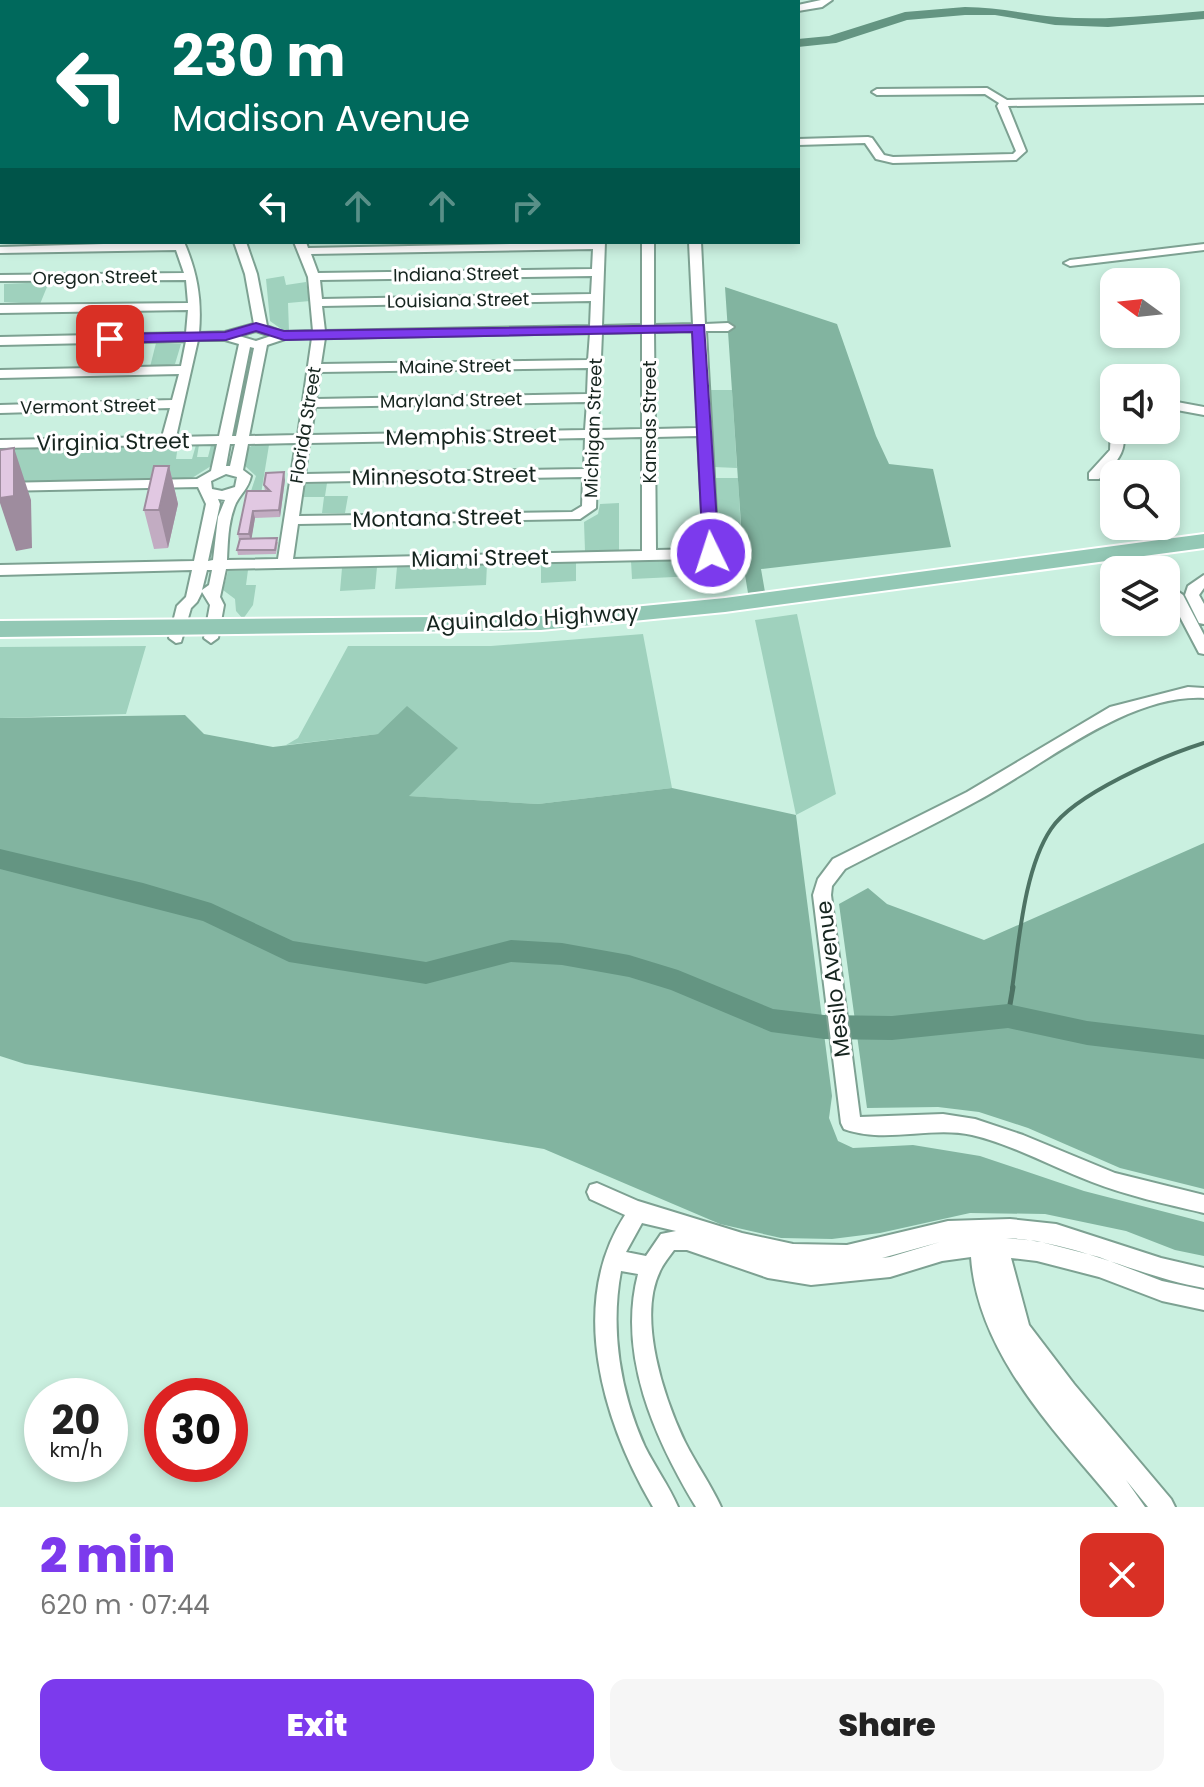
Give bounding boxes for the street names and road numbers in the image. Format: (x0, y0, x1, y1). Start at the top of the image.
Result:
street label: Indiana Street (393, 260, 519, 288)
street label: Oregon Street (32, 263, 158, 291)
street label: Louisiana Street (387, 286, 529, 314)
street label: Maine Street (399, 353, 511, 379)
street label: Michigan Street (578, 358, 608, 498)
street label: Kansas Street (637, 361, 662, 483)
street label: Florida Street (283, 365, 327, 485)
street label: Maryland Street (380, 386, 522, 414)
street label: Vermont Street (20, 392, 156, 420)
street label: Memphis Street (385, 419, 557, 453)
street label: Virginia Street (36, 425, 190, 459)
street label: Minnesota Street (351, 459, 537, 493)
street label: Montana Street (352, 501, 522, 535)
street label: Miami Street (411, 541, 549, 575)
street label: Aguinaldo Highway (425, 597, 640, 639)
street label: Mesilo Avenue (808, 899, 858, 1059)

